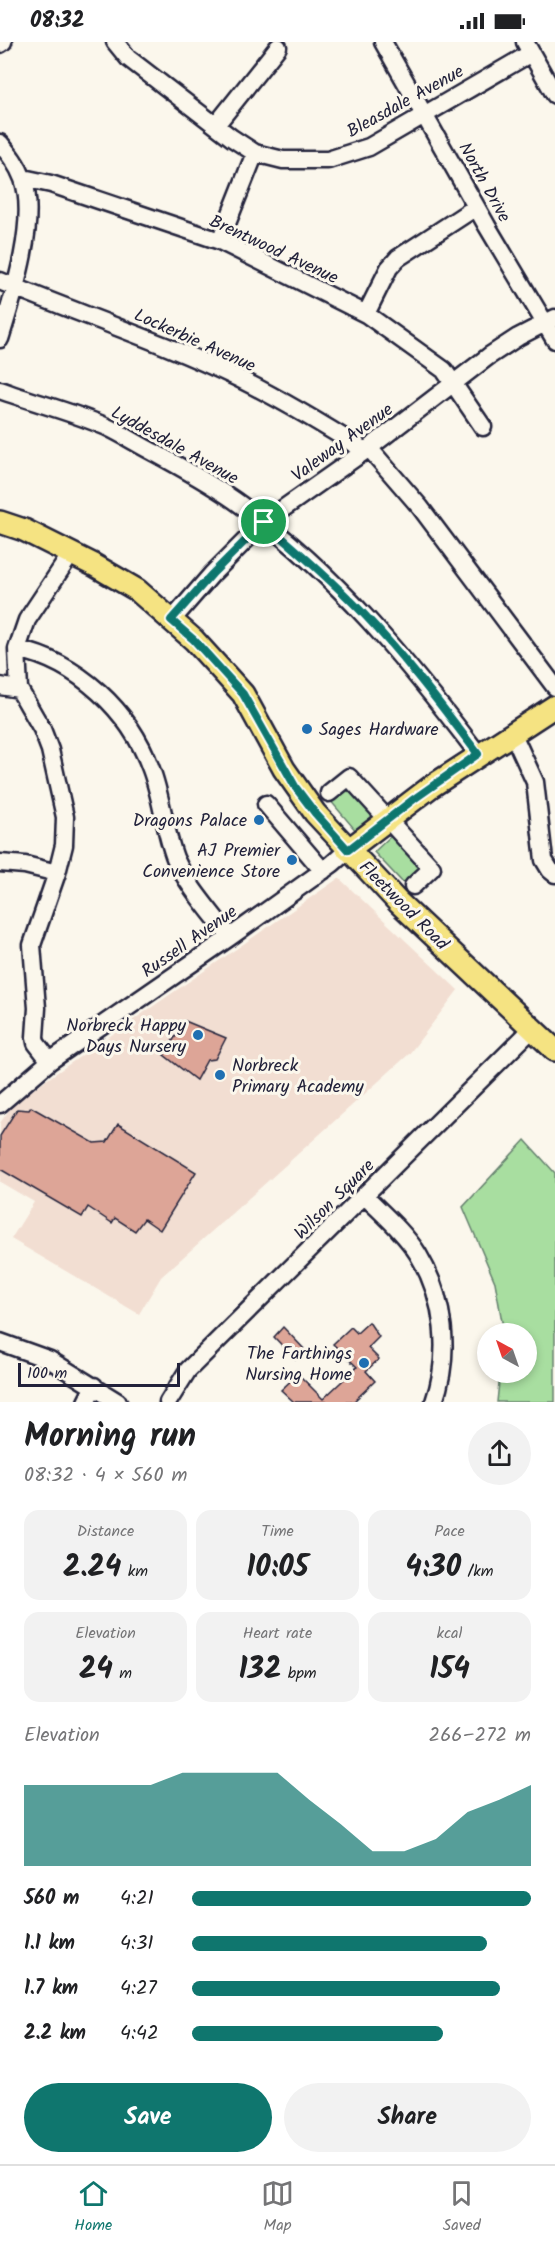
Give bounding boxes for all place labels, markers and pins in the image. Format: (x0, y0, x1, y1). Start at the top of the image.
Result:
pin (238, 496, 289, 547)
place label: Sages Hardware (319, 716, 439, 745)
marker: Sages Hardware (300, 722, 314, 736)
place label: Dragons Palace (133, 807, 247, 836)
marker: Dragons Palace (252, 813, 266, 827)
place label: AJ Premier Convenience Store (142, 837, 281, 887)
marker: AJ Premier Convenience Store (285, 853, 299, 867)
place label: Norbreck Happy Days Nursery (66, 1012, 187, 1062)
marker: Norbreck Happy Days Nursery (191, 1028, 205, 1042)
place label: Norbreck Primary Academy (232, 1052, 364, 1102)
marker: Norbreck Primary Academy (213, 1068, 227, 1082)
place label: The Farthings Nursing Home (245, 1340, 352, 1390)
marker: The Farthings Nursing Home (357, 1356, 371, 1370)

